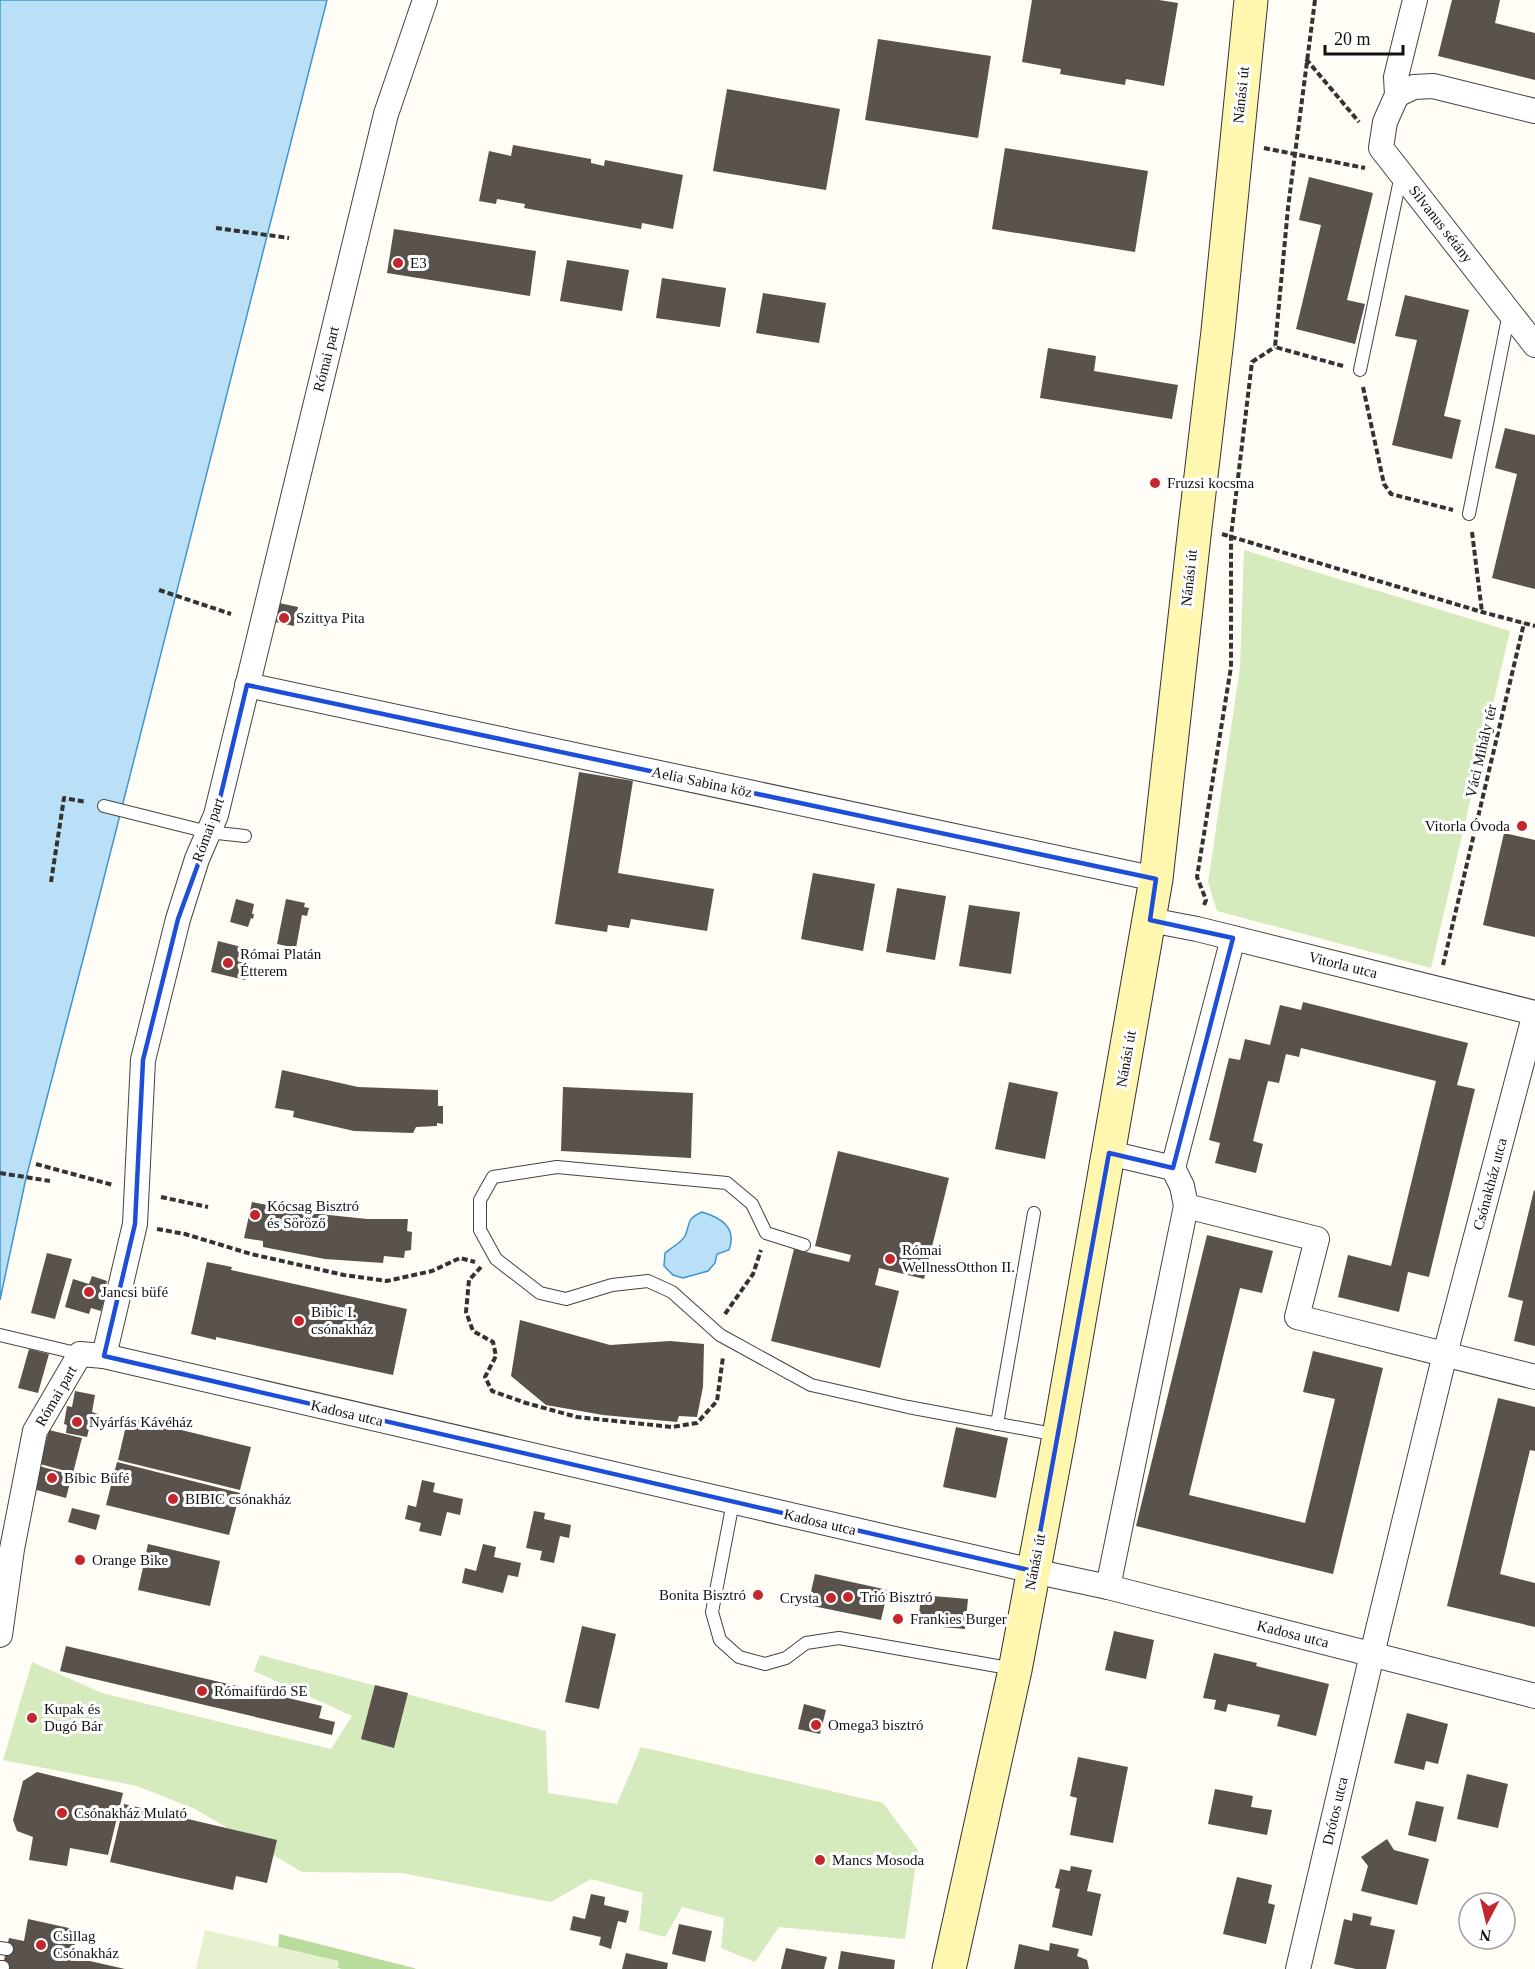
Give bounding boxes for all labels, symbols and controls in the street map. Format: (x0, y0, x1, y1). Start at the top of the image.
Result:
scale bar (1325, 18, 1403, 56)
text: 20 m (1334, 29, 1371, 49)
street label: Nánási út (1230, 65, 1252, 124)
street label: Silvanus sétány (1406, 182, 1476, 266)
place label: E3 (410, 255, 427, 271)
marker: E3 (391, 256, 405, 270)
street label: Római part (310, 324, 342, 393)
place label: Fruzsi kocsma (1167, 475, 1254, 491)
marker: Fruzsi kocsma (1148, 476, 1162, 490)
street label: Nánási út (1178, 548, 1200, 607)
place label: Szittya Pita (296, 610, 365, 626)
marker: Szittya Pita (277, 611, 291, 625)
street label: Váci Mihály tér (1463, 703, 1499, 799)
street label: Aelia Sabina köz (650, 764, 754, 801)
street label: Római part (189, 795, 227, 864)
place label: Vitorla Óvoda (1425, 818, 1510, 834)
marker: Vitorla Óvoda (1515, 819, 1529, 833)
place label: Római Platán Étterem (240, 946, 322, 979)
street label: Vitorla utca (1307, 949, 1379, 981)
marker: Római Platán Étterem (221, 956, 235, 970)
street label: Nánási út (1113, 1029, 1139, 1088)
street label: Csónakház utca (1470, 1136, 1510, 1232)
place label: Kócsag Bisztró és Söröző (267, 1198, 359, 1231)
marker: Kócsag Bisztró és Söröző (248, 1208, 262, 1222)
place label: Római WellnessOtthon II. (902, 1242, 1015, 1275)
marker: Római WellnessOtthon II. (883, 1252, 897, 1266)
place label: Jancsi büfé (101, 1284, 168, 1300)
marker: Jancsi büfé (82, 1285, 96, 1299)
place label: Bibic I. csónakház (311, 1304, 374, 1337)
marker: Bibic I. csónakház (292, 1314, 306, 1328)
street label: Római part (32, 1362, 80, 1429)
street label: Kadosa utca (309, 1397, 385, 1429)
place label: Nyárfás Kávéház (89, 1414, 193, 1430)
marker: Nyárfás Kávéház (70, 1415, 84, 1429)
place label: Bíbic Büfé (64, 1470, 130, 1486)
marker: Bíbic Büfé (45, 1471, 59, 1485)
place label: BIBIC csónakház (185, 1491, 292, 1507)
marker: BIBIC csónakház (166, 1492, 180, 1506)
street label: Kadosa utca (782, 1506, 858, 1538)
street label: Nánási út (1022, 1532, 1048, 1592)
place label: Orange Bike (92, 1552, 169, 1568)
marker: Orange Bike (73, 1553, 87, 1567)
place label: Bonita Bisztró (659, 1587, 746, 1603)
marker: Bonita Bisztró (751, 1588, 765, 1602)
place label: Trió Bisztró (860, 1589, 932, 1605)
place label: Crysta (780, 1590, 819, 1606)
marker: Trió Bisztró (841, 1590, 855, 1604)
marker: Crysta (824, 1591, 838, 1605)
place label: Frankies Burger (910, 1611, 1007, 1627)
marker: Frankies Burger (891, 1612, 905, 1626)
street label: Kadosa utca (1255, 1617, 1331, 1651)
place label: Rómaifürdő SE (214, 1683, 308, 1699)
marker: Rómaifürdő SE (195, 1684, 209, 1698)
place label: Kupak és Dugó Bár (44, 1701, 103, 1734)
marker: Kupak és Dugó Bár (25, 1711, 39, 1725)
place label: Omega3 bisztró (828, 1717, 923, 1733)
marker: Omega3 bisztró (809, 1718, 823, 1732)
street label: Drótos utca (1319, 1775, 1351, 1847)
place label: Csónakház Mulató (74, 1805, 187, 1821)
marker: Csónakház Mulató (55, 1806, 69, 1820)
place label: Mancs Mosoda (832, 1852, 924, 1868)
marker: Mancs Mosoda (813, 1853, 827, 1867)
north arrow (1457, 1891, 1517, 1951)
text: N (1478, 1926, 1492, 1945)
place label: Csillag Csónakház (53, 1928, 119, 1961)
marker: Csillag Csónakház (34, 1938, 48, 1952)

